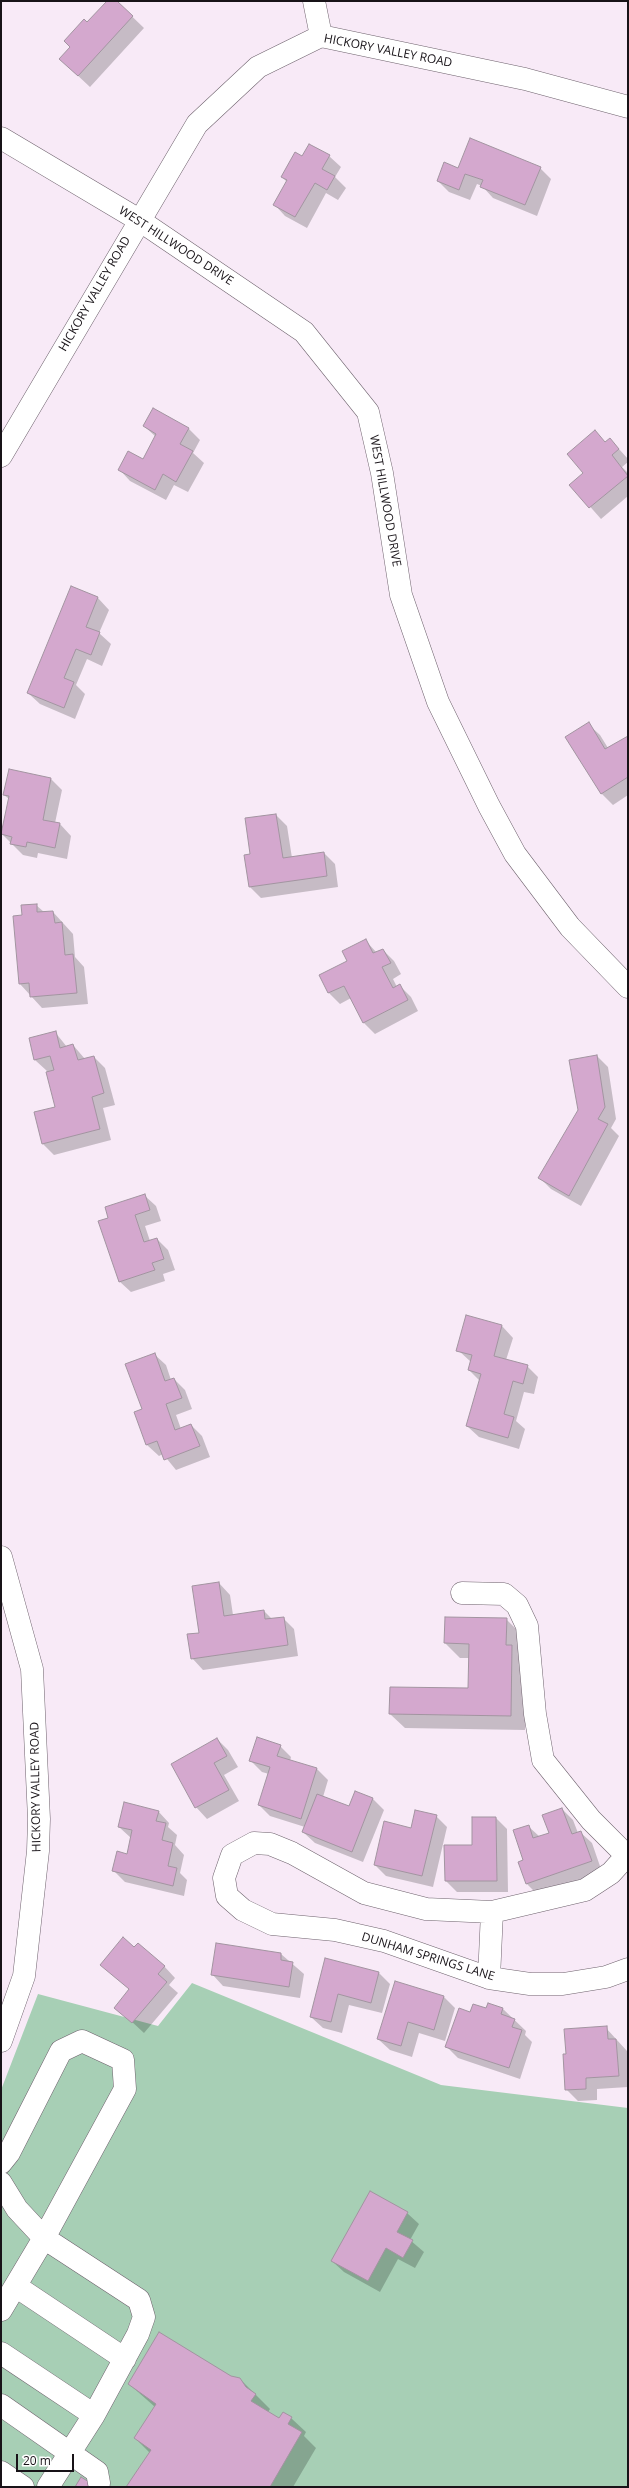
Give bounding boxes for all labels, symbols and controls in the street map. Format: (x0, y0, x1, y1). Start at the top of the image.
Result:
street label: HICKORY VALLEY ROAD (323, 31, 453, 71)
street label: WEST HILLWOOD DRIVE (116, 204, 236, 288)
street label: HICKORY VALLEY ROAD (56, 234, 134, 354)
street label: WEST HILLWOOD DRIVE (366, 434, 404, 568)
street label: HICKORY VALLEY ROAD (28, 1722, 44, 1852)
street label: DUNHAM SPRINGS LANE (360, 1930, 496, 1984)
scale bar (18, 2446, 76, 2472)
text: 20 m (23, 2452, 51, 2469)

